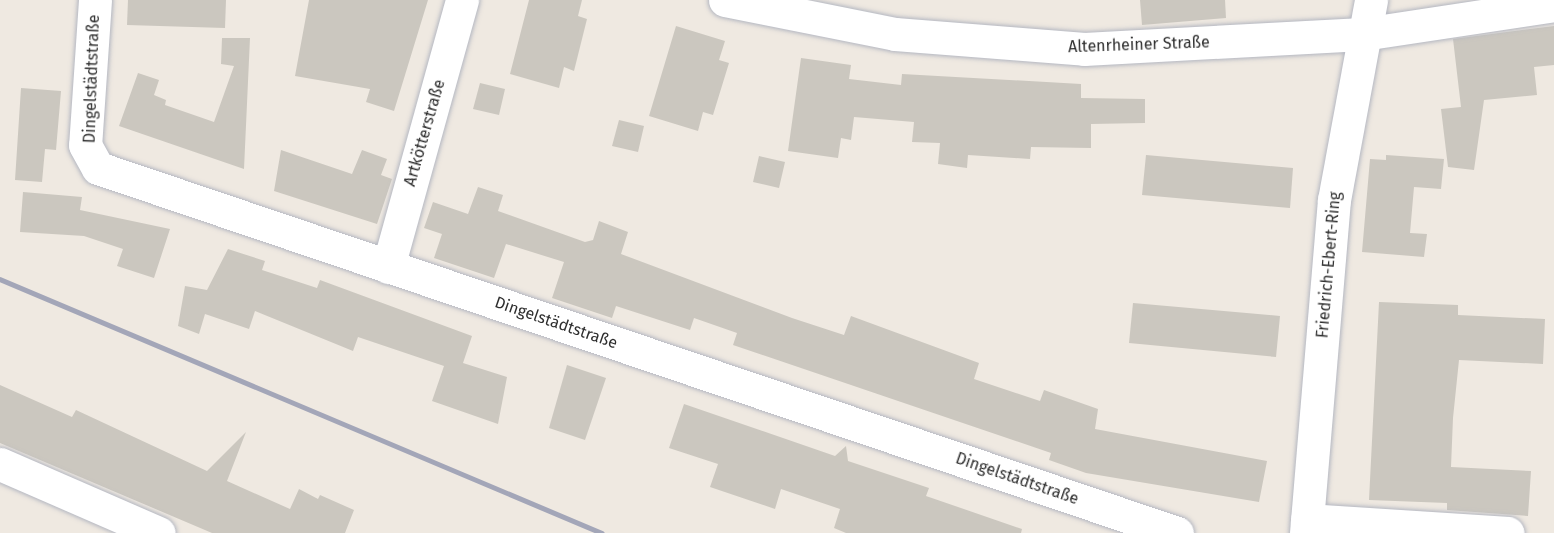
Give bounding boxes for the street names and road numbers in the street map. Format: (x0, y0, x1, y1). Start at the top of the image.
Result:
street label: Dingelstädtstraße (80, 14, 104, 144)
street label: Altenrheiner Straße (1068, 33, 1210, 57)
street label: Artkötterstraße (401, 77, 449, 189)
street label: Friedrich-Ebert-Ring (1313, 191, 1345, 339)
street label: Dingelstädtstraße (492, 293, 620, 353)
street label: Dingelstädtstraße (953, 449, 1081, 509)

